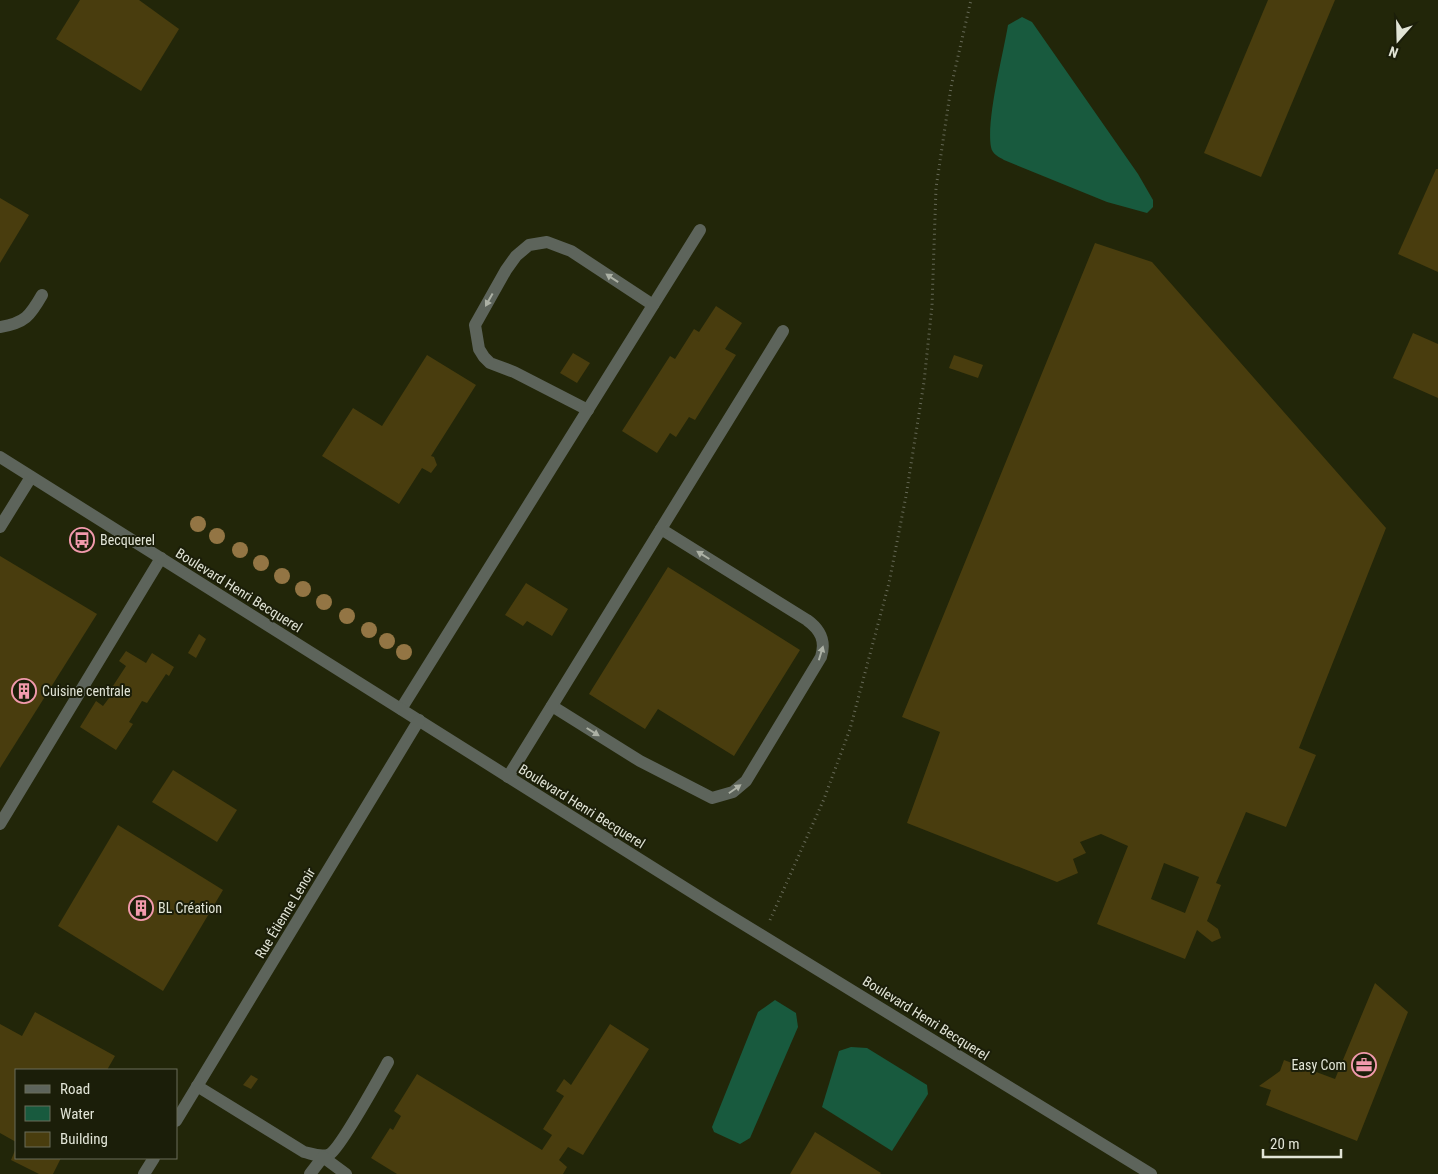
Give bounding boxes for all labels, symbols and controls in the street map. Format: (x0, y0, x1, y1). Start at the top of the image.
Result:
north arrow (1373, 15, 1423, 65)
text: N (1387, 43, 1400, 61)
one-way arrow (605, 274, 619, 283)
one-way arrow (485, 293, 493, 308)
bus stop icon: Becquerel (69, 527, 95, 553)
place label: Becquerel (100, 532, 155, 548)
street label: Boulevard Henri Becquerel (173, 545, 305, 635)
one-way arrow (697, 551, 710, 560)
one-way arrow (818, 645, 826, 660)
building icon: Cuisine centrale (11, 678, 37, 704)
place label: Cuisine centrale (42, 683, 131, 699)
one-way arrow (586, 727, 600, 736)
street label: Boulevard Henri Becquerel (516, 761, 648, 851)
one-way arrow (728, 784, 742, 794)
street label: Rue Étienne Lenoir (251, 864, 318, 961)
building icon: BL Création (128, 895, 154, 921)
place label: BL Création (158, 900, 222, 916)
street label: Boulevard Henri Becquerel (860, 973, 992, 1063)
office icon: Easy Com (1351, 1052, 1377, 1078)
place label: Easy Com (1291, 1057, 1346, 1073)
legend (15, 1069, 178, 1159)
text: Road (60, 1080, 90, 1098)
text: Water (60, 1105, 95, 1123)
scale bar (1263, 1126, 1340, 1158)
text: Building (60, 1130, 108, 1148)
text: 20 m (1270, 1135, 1300, 1153)

